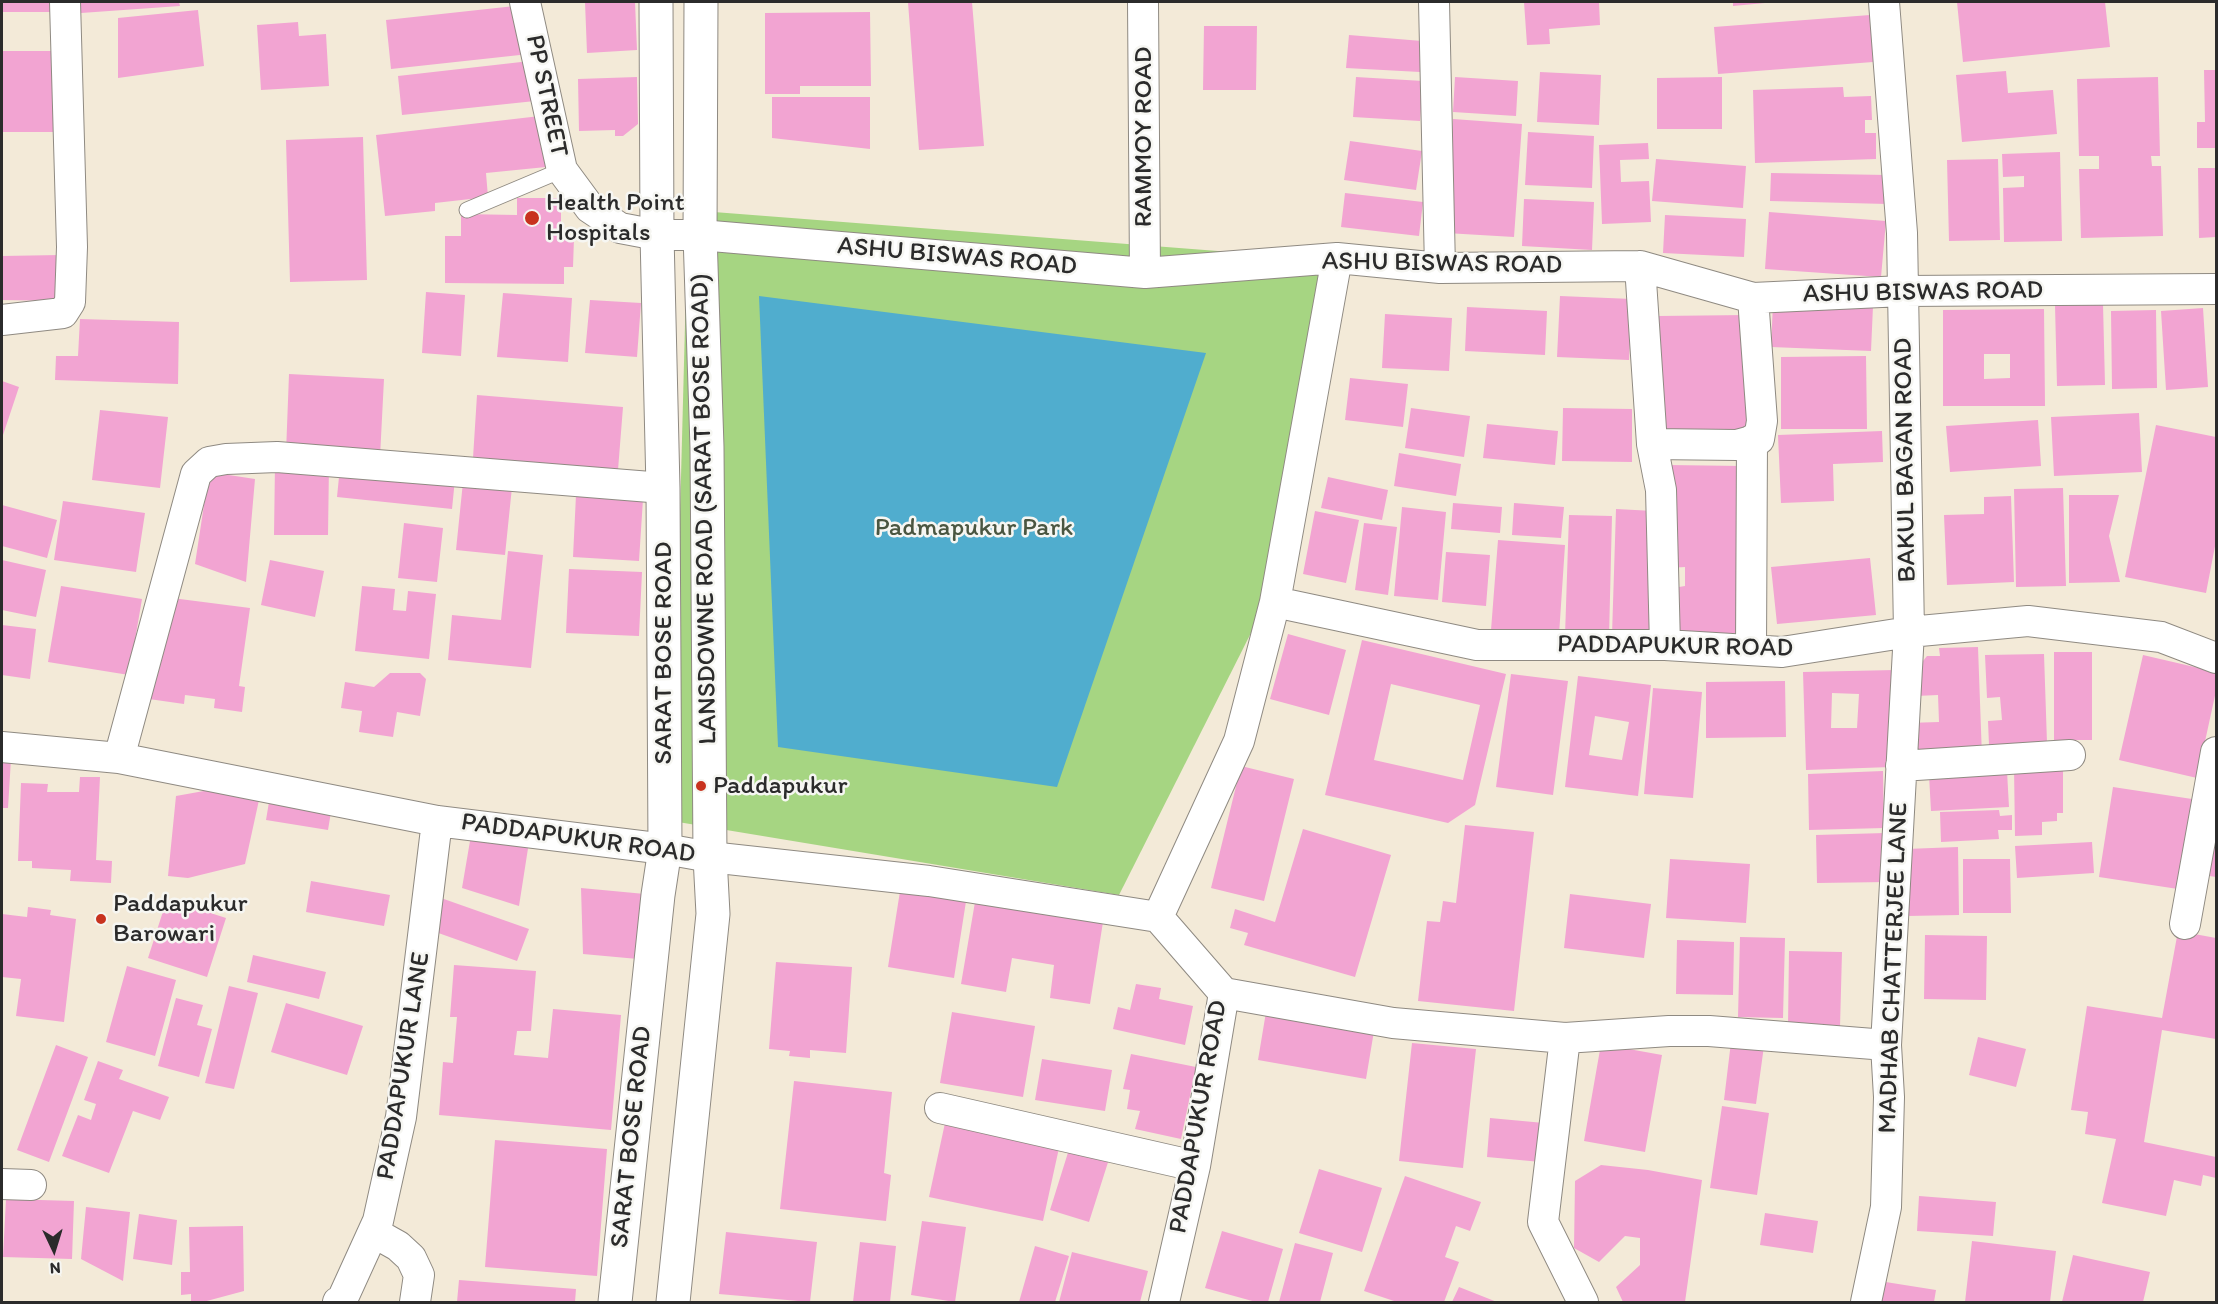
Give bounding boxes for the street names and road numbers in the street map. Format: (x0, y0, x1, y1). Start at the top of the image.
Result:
street label: PP STREET (518, 32, 574, 160)
street label: RAMMOY ROAD (1128, 47, 1160, 227)
street label: ASHU BISWAS ROAD (836, 231, 1078, 283)
street label: ASHU BISWAS ROAD (1322, 246, 1562, 282)
street label: LANSDOWNE ROAD (SARAT BOSE ROAD) (685, 273, 725, 745)
street label: ASHU BISWAS ROAD (1803, 275, 2043, 311)
street label: BAKUL BAGAN ROAD (1888, 337, 1924, 583)
street label: SARAT BOSE ROAD (648, 542, 680, 764)
street label: PADDAPUKUR ROAD (1557, 629, 1793, 665)
street label: MADHAB CHATTERJEE LANE (1873, 802, 1915, 1134)
street label: PADDAPUKUR ROAD (459, 807, 697, 871)
street label: PADDAPUKUR LANE (371, 950, 437, 1182)
street label: PADDAPUKUR ROAD (1163, 998, 1235, 1236)
street label: SARAT BOSE ROAD (605, 1025, 659, 1249)

